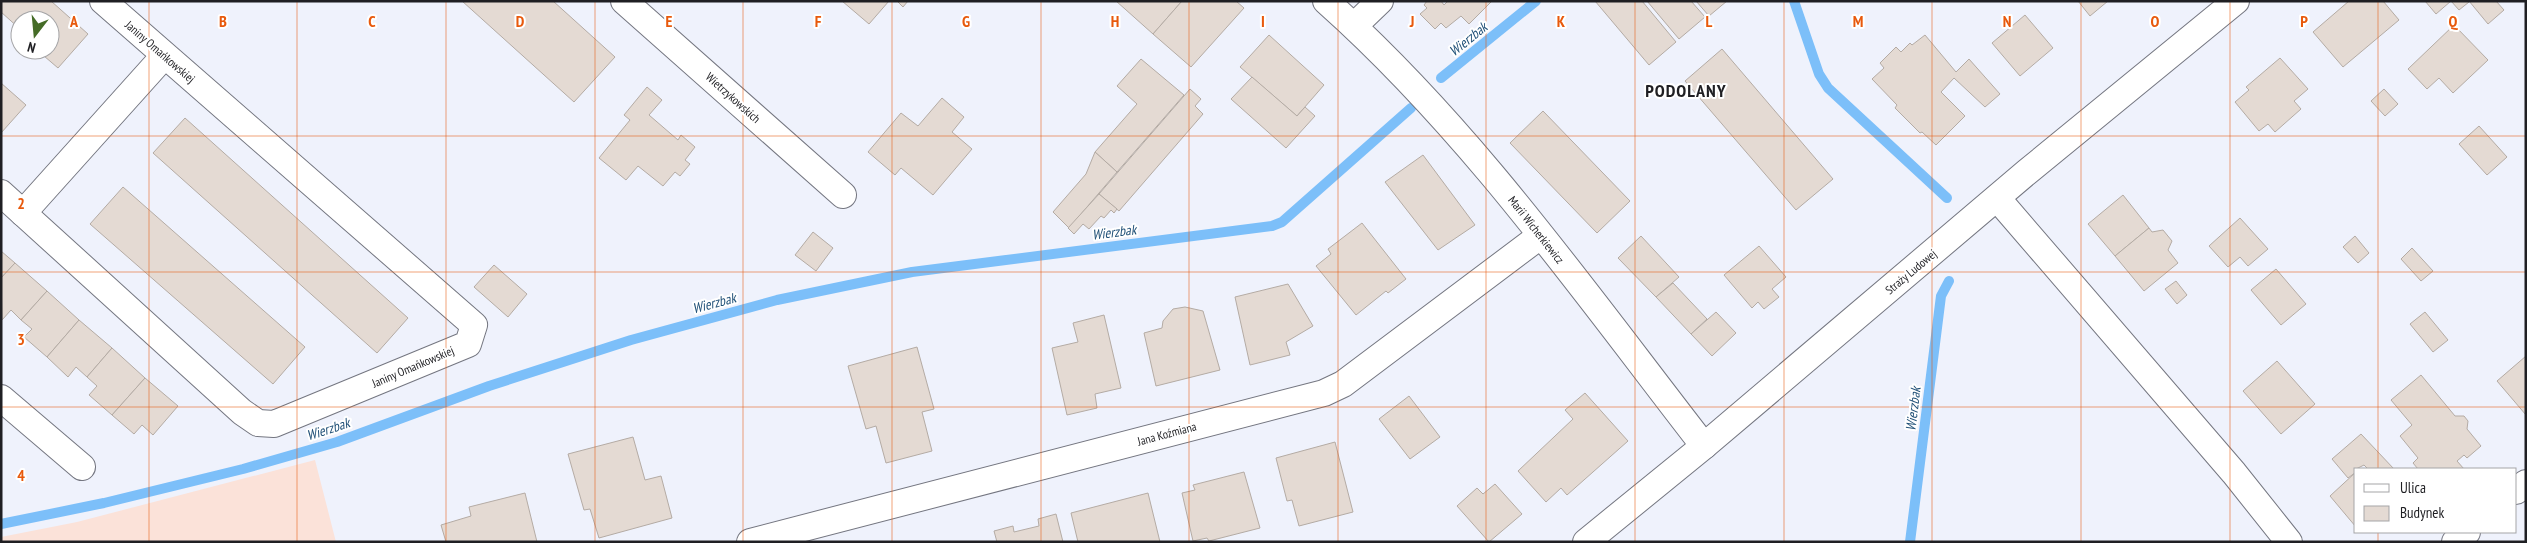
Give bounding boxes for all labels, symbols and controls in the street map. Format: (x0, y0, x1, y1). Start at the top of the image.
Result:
north arrow (10, 10, 60, 60)
text: A (69, 11, 79, 31)
text: B (219, 11, 227, 31)
text: C (368, 11, 376, 31)
text: D (516, 11, 525, 31)
text: E (666, 11, 673, 31)
text: F (815, 11, 822, 31)
text: G (962, 11, 970, 31)
text: H (1111, 11, 1119, 31)
text: I (1261, 11, 1265, 31)
text: J (1409, 11, 1414, 31)
text: K (1557, 11, 1566, 31)
text: L (1706, 11, 1713, 31)
text: M (1853, 11, 1863, 31)
text: N (2003, 11, 2011, 31)
text: O (2151, 11, 2160, 31)
text: P (2300, 11, 2308, 31)
text: Q (2449, 11, 2459, 31)
street label: Janiny Omańkowskiej (122, 17, 198, 86)
water label: Wierzbak (1445, 17, 1492, 60)
text: N (25, 38, 38, 57)
street label: Wietrzykowskich (703, 69, 764, 126)
district label: PODOLANY (1645, 79, 1727, 102)
text: 2 (17, 193, 25, 213)
street label: Marii Wicherkiewicz (1505, 193, 1568, 267)
water label: Wierzbak (1091, 220, 1139, 244)
street label: Straży Ludowej (1882, 246, 1939, 297)
water label: Wierzbak (690, 288, 739, 317)
text: 3 (17, 329, 25, 349)
street label: Janiny Omańkowskiej (369, 343, 456, 391)
water label: Wierzbak (1901, 384, 1925, 432)
water label: Wierzbak (304, 413, 353, 444)
street label: Jana Koźmiana (1135, 418, 1198, 449)
text: 4 (17, 465, 25, 485)
legend (2354, 468, 2517, 533)
text: Ulica (2400, 478, 2426, 497)
text: Budynek (2400, 503, 2444, 522)

